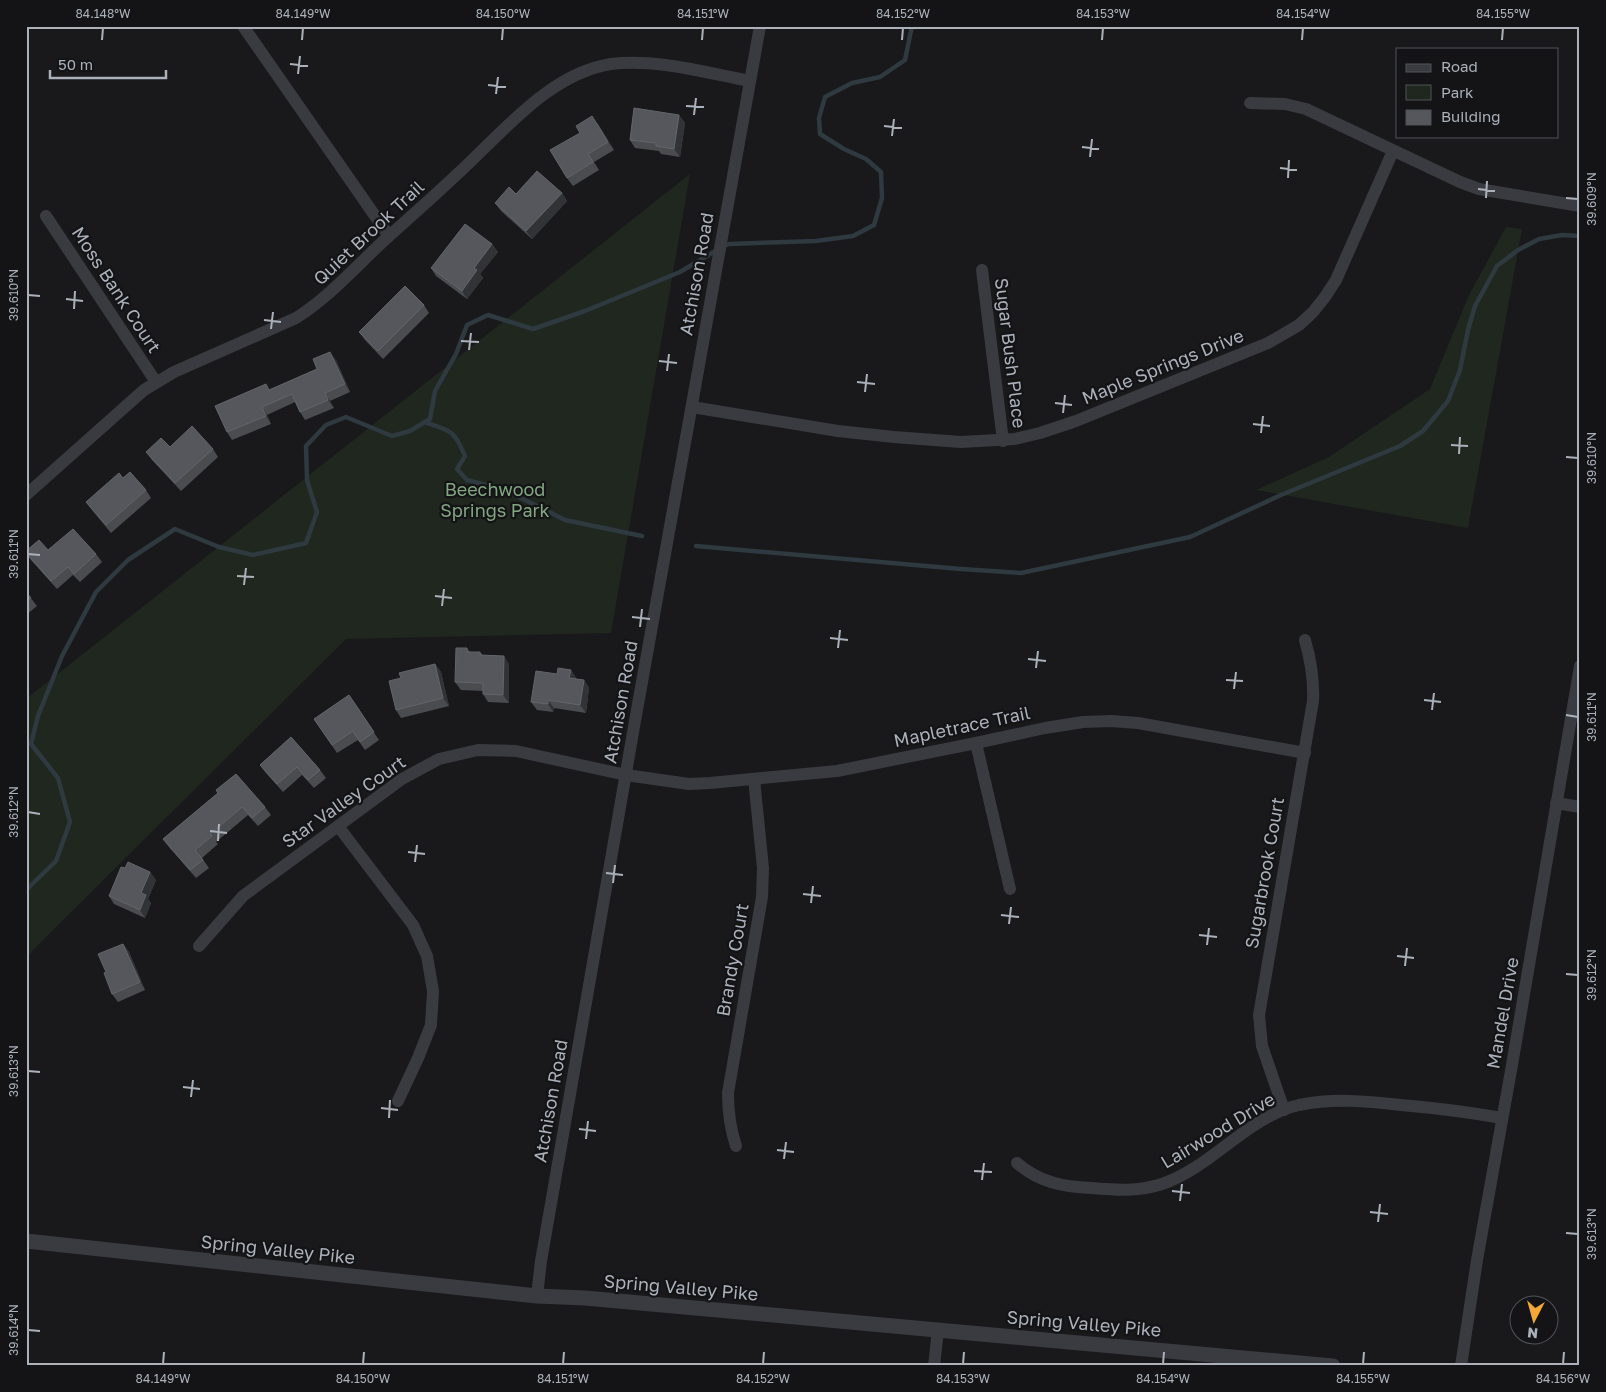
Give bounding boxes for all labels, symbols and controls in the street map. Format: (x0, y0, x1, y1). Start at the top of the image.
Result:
text: 84.148°W (76, 6, 131, 21)
text: 84.149°W (276, 6, 331, 21)
text: 84.150°W (476, 6, 531, 21)
text: 84.151°W (677, 6, 730, 21)
text: 84.152°W (876, 6, 931, 21)
text: 84.153°W (1076, 6, 1131, 21)
text: 84.154°W (1276, 6, 1330, 21)
text: 84.155°W (1476, 6, 1531, 21)
scale bar (50, 48, 166, 80)
legend (1396, 48, 1558, 138)
text: 50 m (58, 55, 93, 73)
text: Road (1441, 57, 1478, 75)
text: Park (1441, 83, 1474, 101)
text: Building (1441, 107, 1501, 125)
text: 39.609°N (1584, 172, 1599, 226)
street label: Quiet Brook Trail (308, 175, 428, 289)
street label: Atchison Road (674, 211, 718, 337)
street label: Moss Bank Court (68, 222, 166, 357)
text: 39.610°N (6, 269, 21, 321)
street label: Sugar Bush Place (991, 276, 1031, 429)
street label: Maple Springs Drive (1079, 324, 1247, 409)
text: 39.610°N (1584, 432, 1599, 484)
park label: Beechwood Springs Park (440, 478, 550, 521)
text: 39.611°N (6, 529, 21, 579)
street label: Atchison Road (598, 639, 642, 765)
text: 39.611°N (1584, 692, 1599, 742)
street label: Mapletrace Trail (892, 701, 1032, 751)
street label: Star Valley Court (277, 750, 409, 852)
text: 39.612°N (6, 786, 21, 838)
street label: Sugarbrook Court (1240, 795, 1288, 950)
street label: Brandy Court (711, 902, 753, 1018)
text: 39.612°N (1584, 949, 1599, 1001)
street label: Mandel Drive (1481, 955, 1523, 1070)
street label: Atchison Road (528, 1038, 572, 1164)
text: 39.613°N (6, 1045, 21, 1097)
street label: Lairwood Drive (1157, 1087, 1278, 1173)
text: 39.613°N (1584, 1208, 1599, 1260)
street label: Spring Valley Pike (200, 1230, 356, 1268)
street label: Spring Valley Pike (603, 1269, 759, 1305)
north arrow (1508, 1294, 1558, 1344)
text: 39.614°N (6, 1304, 21, 1356)
street label: Spring Valley Pike (1006, 1305, 1162, 1341)
text: N (1526, 1324, 1539, 1342)
text: 84.149°W (136, 1371, 191, 1386)
text: 84.150°W (336, 1371, 391, 1386)
text: 84.151°W (537, 1371, 590, 1386)
text: 84.152°W (736, 1371, 791, 1386)
text: 84.153°W (936, 1371, 991, 1386)
text: 84.154°W (1136, 1371, 1190, 1386)
text: 84.155°W (1336, 1371, 1391, 1386)
text: 84.156°W (1536, 1371, 1591, 1386)

